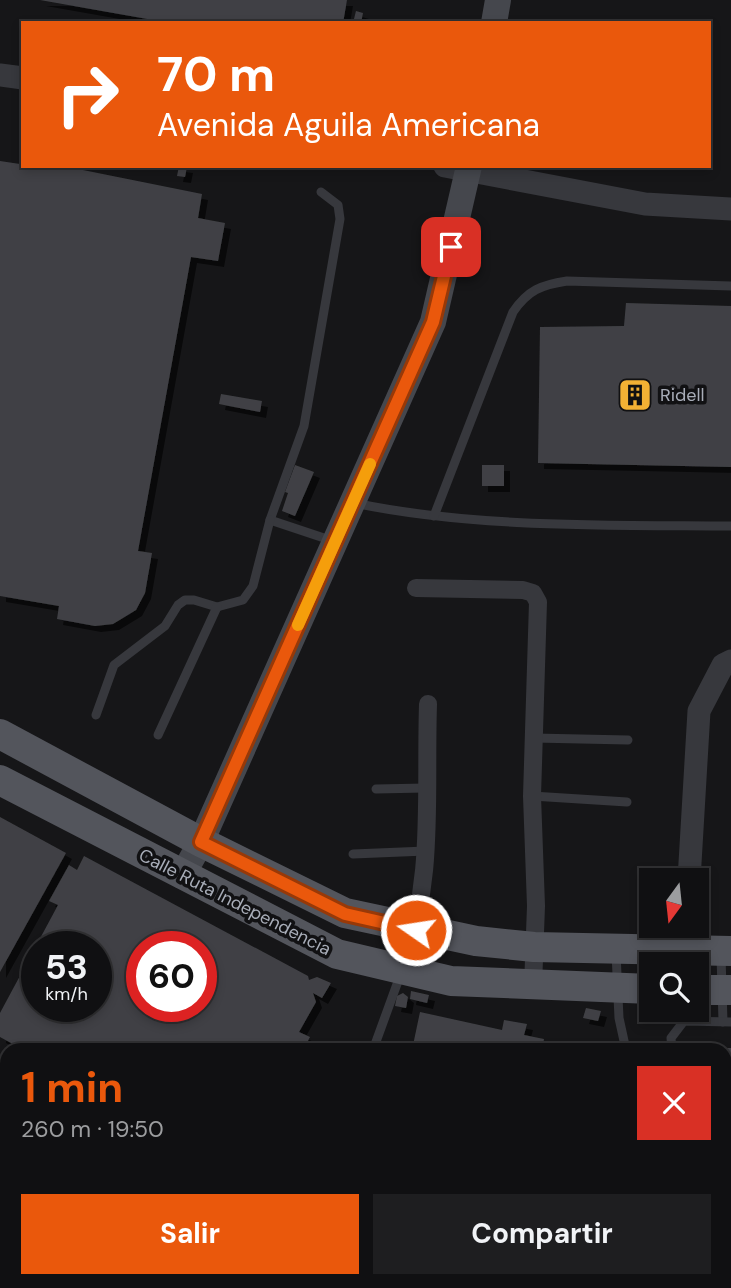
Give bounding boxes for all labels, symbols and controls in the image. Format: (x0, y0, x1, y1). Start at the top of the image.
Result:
text: 70 m (157, 42, 275, 106)
icon: right (42, 49, 133, 140)
text: Avenida Aguila Americana (157, 104, 540, 146)
pin (421, 217, 481, 277)
icon: arrive (432, 228, 470, 266)
building icon: Ridell (616, 376, 654, 414)
place label: Ridell (660, 383, 705, 407)
street label: Calle Ruta Independencia (135, 843, 335, 961)
north arrow (639, 868, 709, 938)
map controls (639, 868, 709, 1022)
position arrow (379, 893, 453, 967)
speed limit sign: 60 (126, 931, 217, 1022)
text: 53 (45, 944, 88, 990)
button: search (639, 952, 709, 1022)
text: km/h (45, 982, 88, 1006)
text: 1 min (21, 1060, 123, 1115)
button: close (637, 1066, 711, 1140)
text: 260 m · 19:50 (21, 1114, 164, 1144)
button: Salir (21, 1194, 359, 1274)
button: Compartir (373, 1194, 711, 1274)

